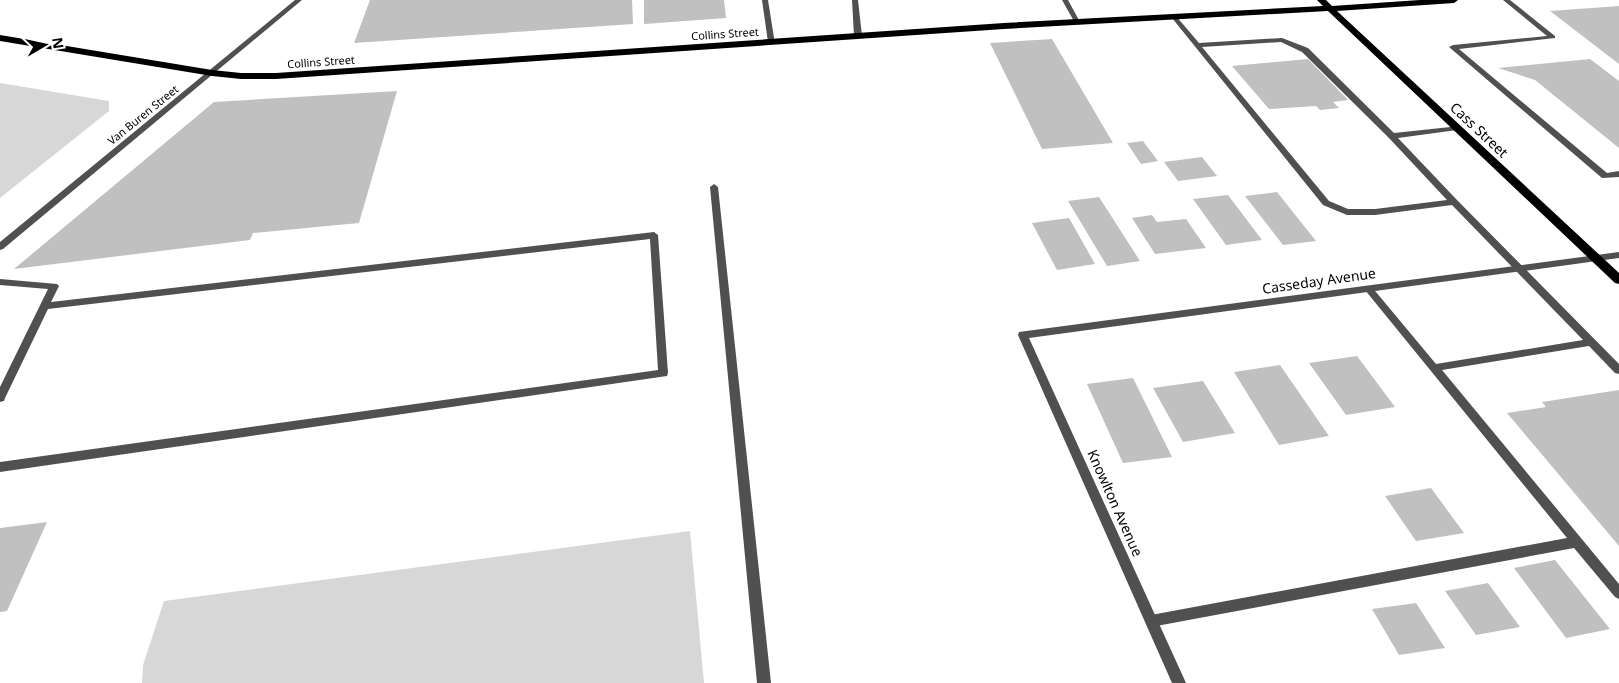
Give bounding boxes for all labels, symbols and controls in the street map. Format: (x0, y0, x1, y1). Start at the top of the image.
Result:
north arrow (20, 20, 70, 70)
street label: Collins Street (691, 24, 759, 43)
text: N (48, 36, 69, 50)
street label: Collins Street (287, 52, 355, 71)
street label: Van Buren Street (104, 81, 181, 148)
street label: Cass Street (1446, 98, 1512, 161)
street label: Casseday Avenue (1261, 263, 1377, 298)
street label: Knowlton Avenue (1083, 446, 1148, 559)

